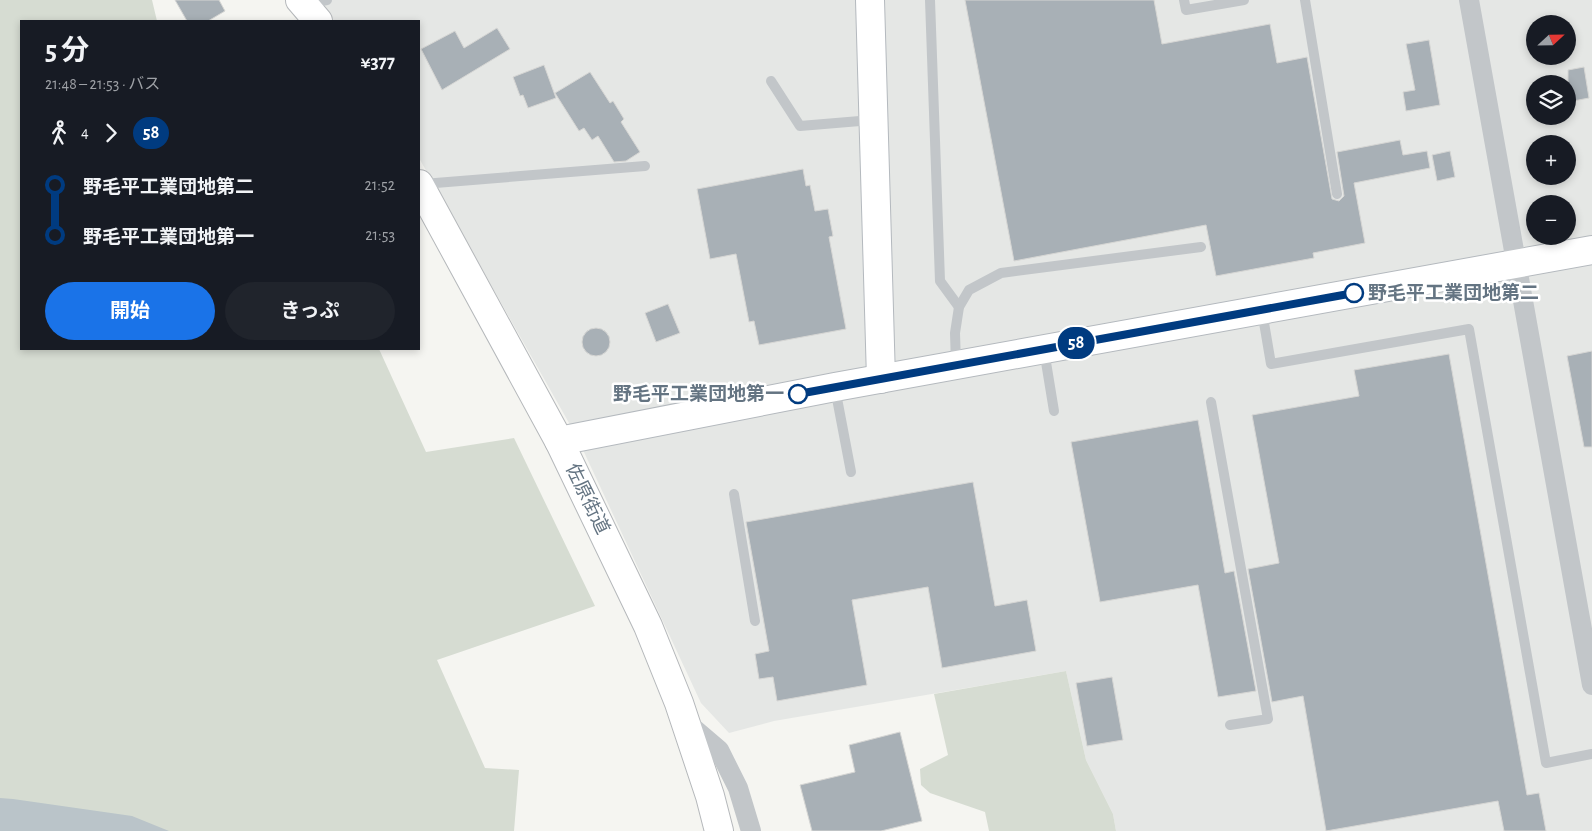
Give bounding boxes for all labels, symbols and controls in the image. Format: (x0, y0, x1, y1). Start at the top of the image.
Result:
north arrow (1526, 15, 1576, 65)
map controls (1526, 15, 1576, 245)
text: 5 分 (45, 37, 89, 65)
text: ¥377 (360, 53, 395, 72)
button: layers (1526, 75, 1576, 125)
text: 21:48 – 21:53 · バス (45, 76, 160, 92)
icon: walk (45, 119, 73, 147)
icon: forward (97, 119, 125, 147)
text: 4 (81, 124, 89, 140)
text: 58 (143, 124, 159, 142)
button: + (1526, 135, 1576, 185)
text: 21:52 (365, 177, 395, 193)
text: 野毛平工業団地第二 (83, 178, 254, 197)
button: − (1526, 195, 1576, 245)
text: 21:53 (365, 227, 395, 243)
text: 野毛平工業団地第一 (83, 228, 254, 247)
button: 開始 (45, 282, 215, 340)
button: きっぷ (225, 282, 395, 340)
place label: 野毛平工業団地第二 (1368, 282, 1539, 303)
marker: 野毛平工業団地第二 (1344, 283, 1364, 303)
line badge: 58 (1054, 327, 1098, 359)
text: 58 (1068, 334, 1084, 352)
place label: 野毛平工業団地第一 (613, 383, 784, 404)
marker: 野毛平工業団地第一 (788, 384, 808, 404)
street label: 佐原街道 (562, 460, 613, 537)

